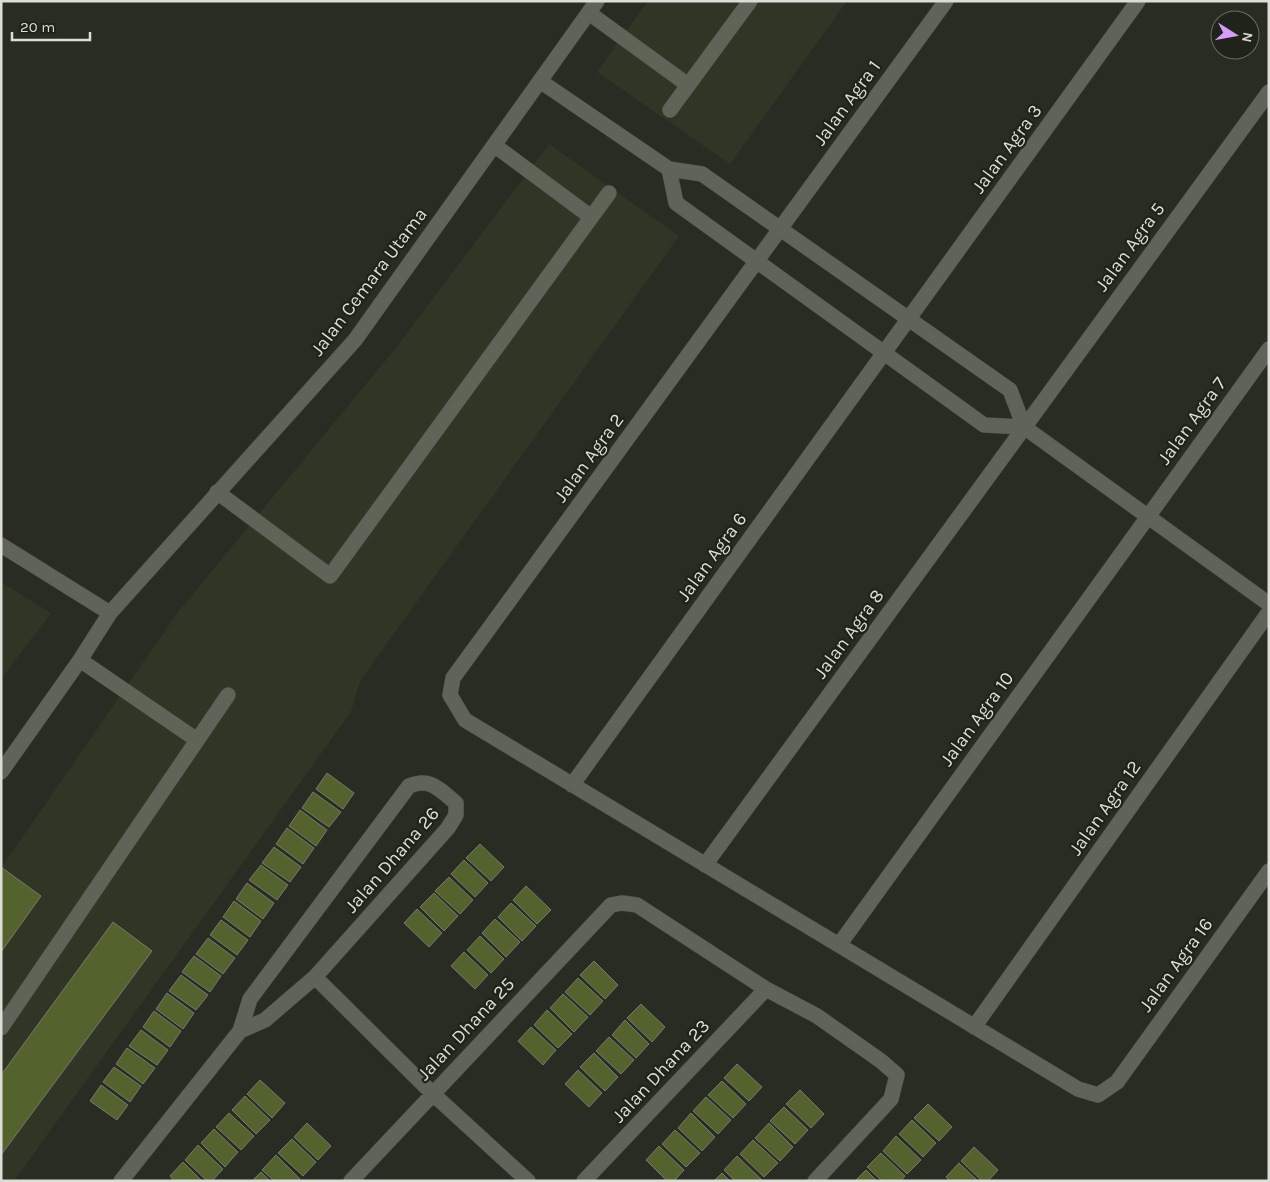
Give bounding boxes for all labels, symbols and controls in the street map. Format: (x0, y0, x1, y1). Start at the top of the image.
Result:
scale bar (12, 10, 90, 42)
north arrow (1210, 10, 1260, 60)
text: 20 m (20, 18, 55, 36)
text: N (1238, 31, 1257, 44)
street label: Jalan Agra 1 (809, 56, 885, 150)
street label: Jalan Agra 3 (967, 100, 1047, 198)
street label: Jalan Agra 5 (1091, 198, 1169, 296)
street label: Jalan Cemara Utama (306, 204, 432, 360)
street label: Jalan Agra 7 (1153, 373, 1231, 469)
street label: Jalan Agra 2 (549, 409, 629, 507)
street label: Jalan Agra 6 (672, 508, 752, 606)
street label: Jalan Agra 8 (809, 585, 889, 683)
street label: Jalan Agra 10 (935, 668, 1019, 770)
street label: Jalan Agra 12 (1064, 756, 1146, 860)
street label: Jalan Dhana 26 (340, 803, 444, 917)
street label: Jalan Agra 16 (1135, 914, 1217, 1016)
street label: Jalan Dhana 25 (413, 973, 519, 1085)
street label: Jalan Dhana 23 (608, 1015, 714, 1127)

